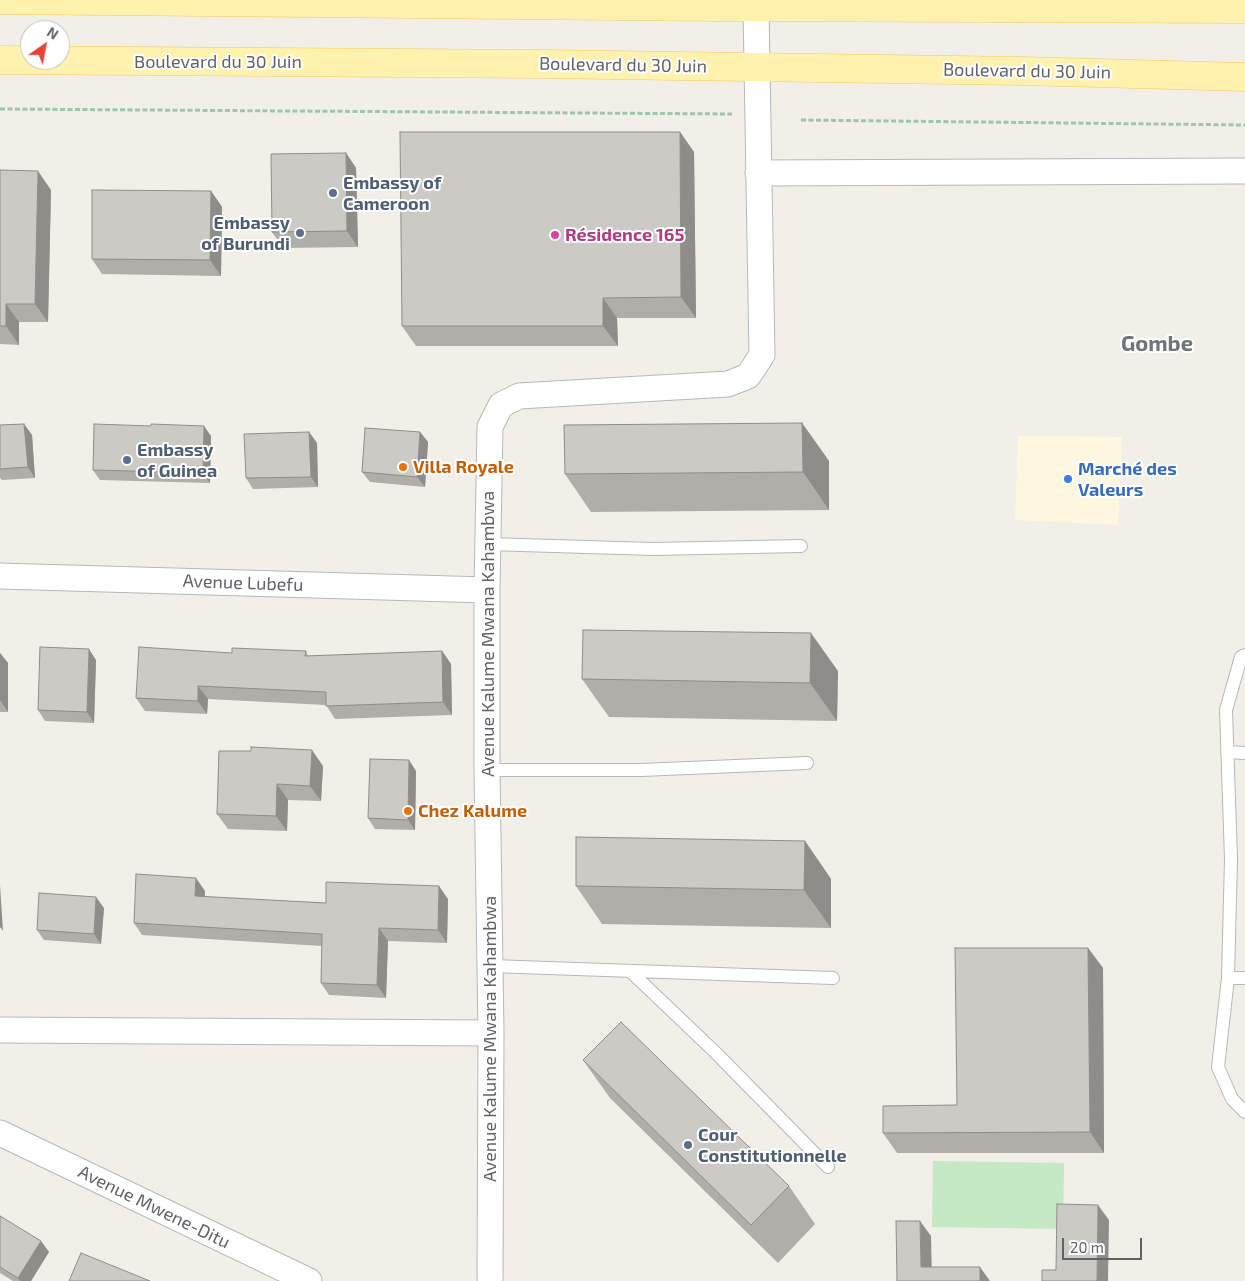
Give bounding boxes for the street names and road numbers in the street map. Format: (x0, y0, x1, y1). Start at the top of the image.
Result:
street label: Boulevard du 30 Juin (134, 51, 302, 73)
street label: Boulevard du 30 Juin (539, 53, 707, 77)
street label: Boulevard du 30 Juin (943, 59, 1111, 83)
street label: Avenue Kalume Mwana Kahambwa (477, 491, 499, 777)
street label: Avenue Lubefu (182, 570, 304, 596)
street label: Avenue Kalume Mwana Kahambwa (479, 896, 501, 1182)
street label: Avenue Mwene-Ditu (75, 1161, 233, 1253)

